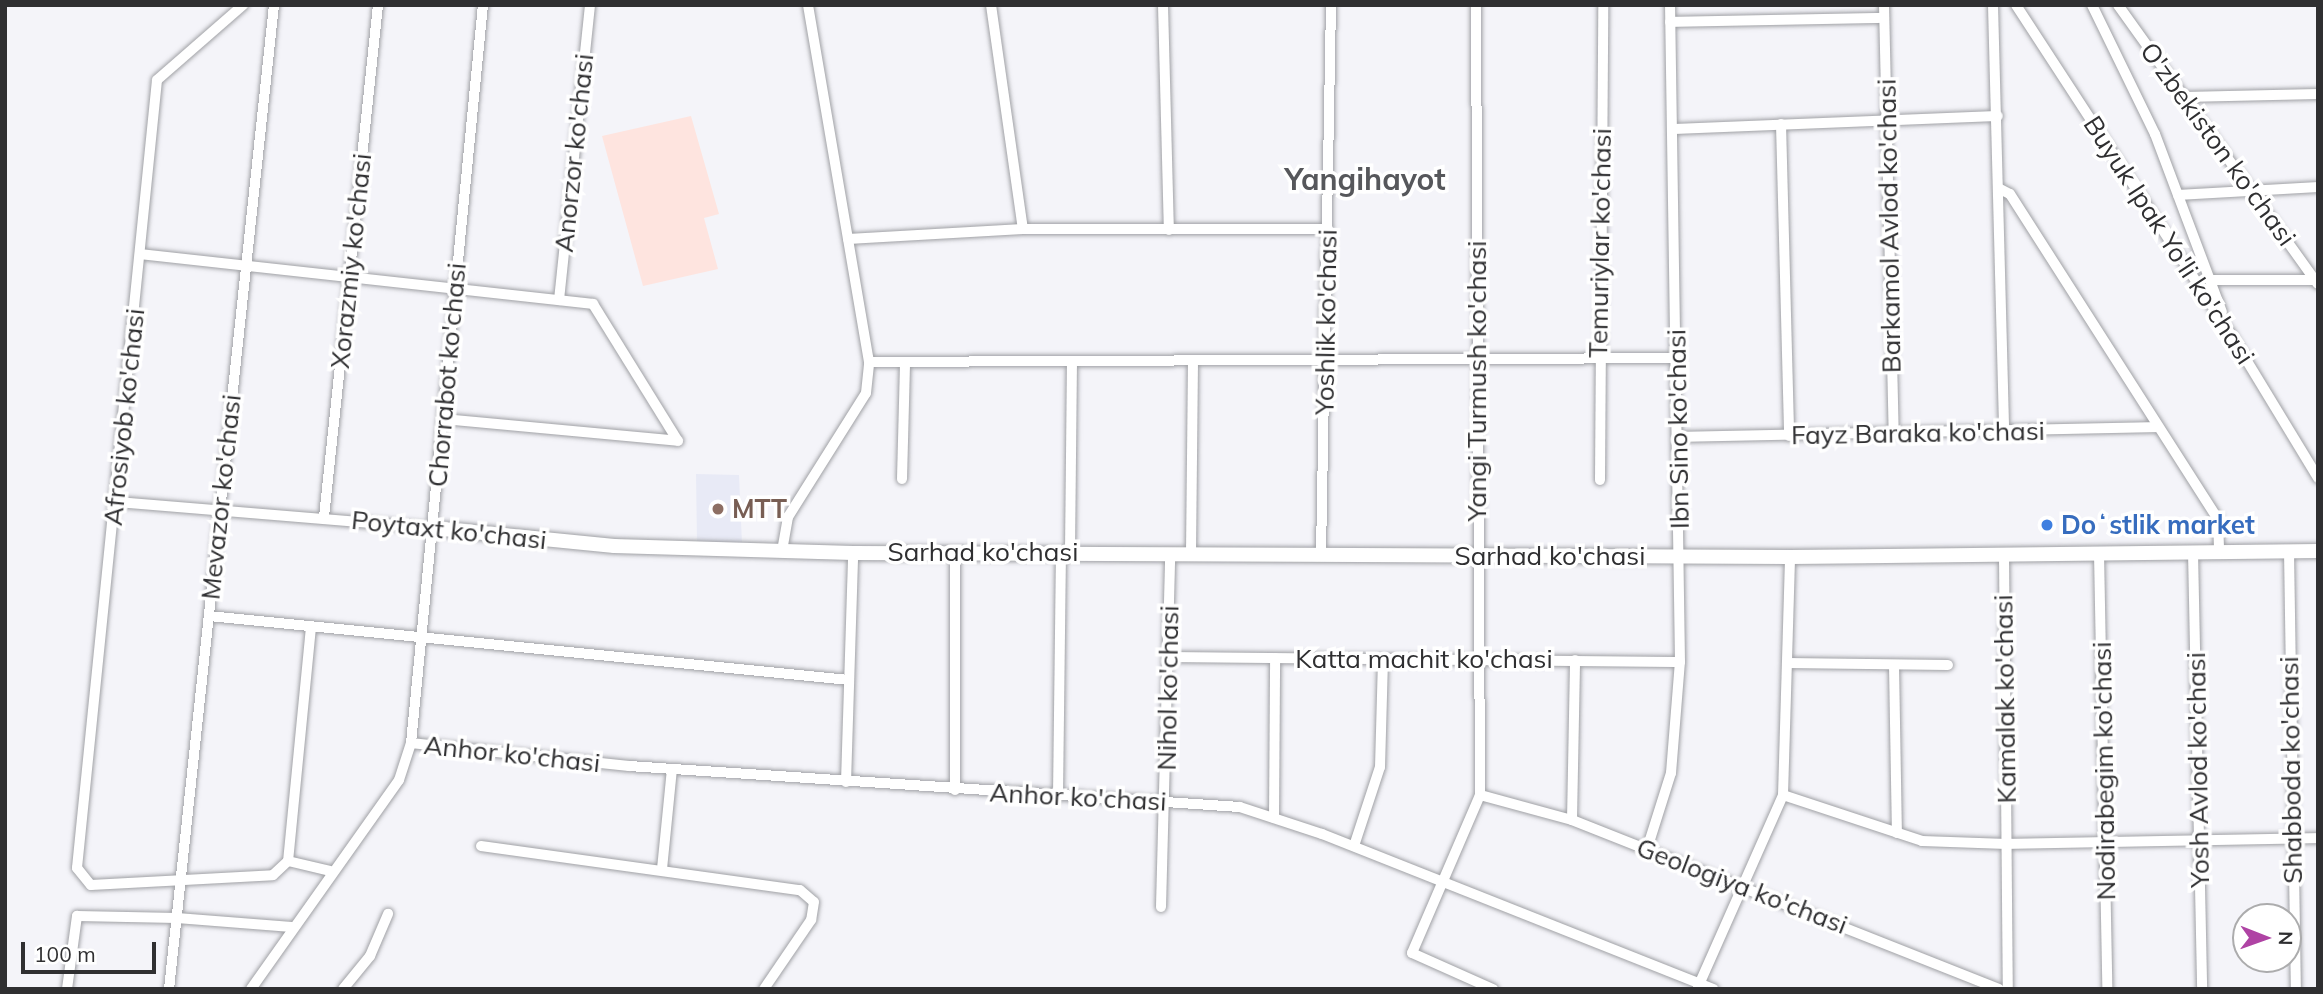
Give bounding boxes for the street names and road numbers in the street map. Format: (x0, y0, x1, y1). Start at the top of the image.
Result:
street label: O'zbekiston ko'chasi (2134, 36, 2302, 252)
street label: Anorzor ko'chasi (548, 52, 600, 254)
street label: Barkamol Avlod ko'chasi (1871, 79, 1907, 373)
street label: Buyuk Ipak Yo'li ko'chasi (2077, 110, 2261, 370)
street label: Temuriylar ko'chasi (1582, 128, 1618, 358)
street label: Xorazmiy ko'chasi (324, 152, 378, 370)
street label: Yoshlik ko'chasi (1309, 229, 1343, 415)
street label: Yangi Turmush ko'chasi (1461, 241, 1493, 521)
street label: Chorrabot ko'chasi (422, 262, 472, 488)
street label: Afrosiyob ko'chasi (97, 307, 151, 527)
street label: Ibn Sino ko'chasi (1661, 329, 1695, 529)
street label: Mevazor ko'chasi (195, 393, 247, 601)
street label: Fayz Baraka ko'chasi (1791, 415, 2045, 451)
street label: Poytaxt ko'chasi (350, 504, 548, 556)
street label: Sarhad ko'chasi (888, 536, 1078, 568)
street label: Sarhad ko'chasi (1455, 540, 1645, 572)
street label: Kamalak ko'chasi (1988, 594, 2022, 804)
street label: Nihol ko'chasi (1151, 605, 1185, 771)
street label: Nodirabegim ko'chasi (2086, 641, 2122, 901)
street label: Katta machit ko'chasi (1295, 643, 1553, 675)
street label: Yosh Avlod ko'chasi (2180, 652, 2216, 888)
street label: Shabboda ko'chasi (2273, 656, 2309, 884)
street label: Anhor ko'chasi (422, 729, 602, 779)
street label: Anhor ko'chasi (989, 777, 1167, 817)
street label: Geologiya ko'chasi (1632, 831, 1852, 941)

